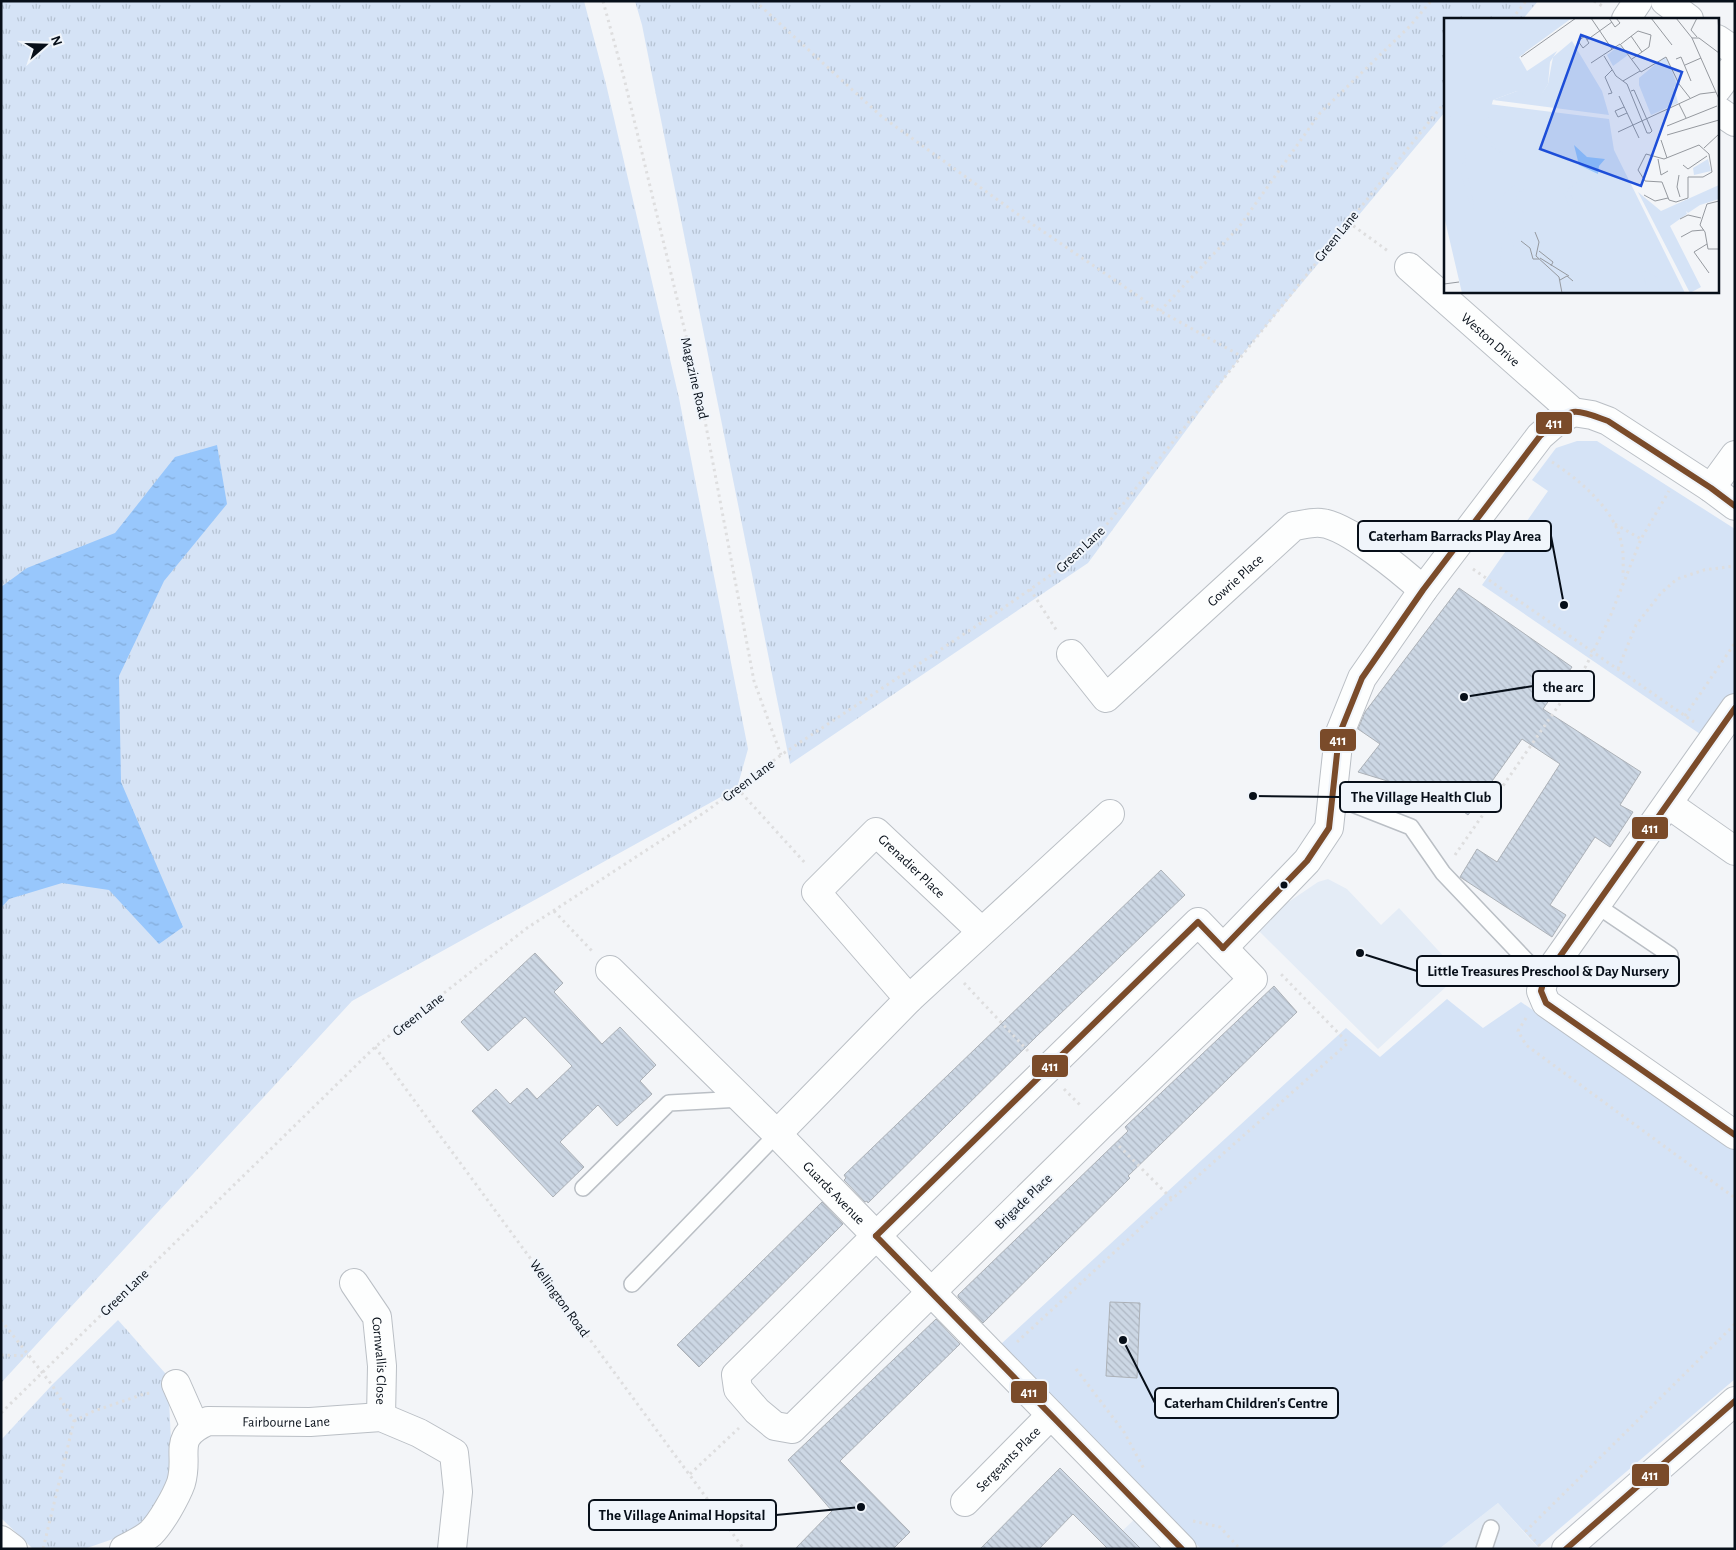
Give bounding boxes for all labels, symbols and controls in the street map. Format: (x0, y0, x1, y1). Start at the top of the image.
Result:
inset map (1444, 18, 1718, 292)
north arrow (20, 20, 70, 70)
text: N (48, 34, 65, 48)
street label: Green Lane (1312, 209, 1361, 265)
street label: Weston Drive (1458, 310, 1522, 369)
street label: Magazine Road (678, 336, 710, 420)
line badge: 411 (1535, 411, 1573, 435)
text: 411 (1545, 417, 1563, 431)
callout: Caterham Barracks Play Area (1358, 521, 1551, 551)
street label: Green Lane (1054, 524, 1108, 576)
text: Caterham Barracks Play Area (1369, 529, 1541, 544)
street label: Gowrie Place (1205, 552, 1266, 610)
callout: the arc (1533, 671, 1594, 701)
text: the arc (1543, 680, 1583, 695)
line badge: 411 (1319, 728, 1357, 752)
text: 411 (1329, 734, 1347, 748)
street label: Green Lane (720, 757, 777, 805)
callout: The Village Health Club (1340, 782, 1501, 812)
text: The Village Health Club (1351, 790, 1492, 805)
line badge: 411 (1631, 816, 1669, 840)
text: 411 (1641, 822, 1659, 836)
street label: Grenadier Place (875, 832, 947, 901)
unlabelled marker (1279, 880, 1289, 890)
callout: Little Treasures Preschool & Day Nursery (1417, 956, 1679, 986)
text: Little Treasures Preschool & Day Nursery (1427, 964, 1669, 979)
street label: Green Lane (390, 991, 447, 1039)
line badge: 411 (1031, 1054, 1069, 1078)
text: 411 (1041, 1060, 1059, 1074)
street label: Guards Avenue (800, 1159, 867, 1227)
street label: Brigade Place (992, 1171, 1055, 1232)
street label: Wellington Road (527, 1258, 592, 1340)
street label: Green Lane (98, 1267, 151, 1319)
street label: Cornwallis Close (369, 1316, 388, 1405)
line badge: 411 (1010, 1380, 1048, 1404)
text: 411 (1020, 1386, 1038, 1400)
callout: Caterham Children's Centre (1155, 1388, 1338, 1418)
text: Caterham Children's Centre (1164, 1396, 1328, 1411)
street label: Fairbourne Lane (242, 1415, 330, 1430)
street label: Sergeants Place (974, 1424, 1044, 1495)
line badge: 411 (1631, 1463, 1670, 1487)
text: 411 (1641, 1469, 1659, 1483)
callout: The Village Animal Hopsital (589, 1500, 776, 1530)
text: The Village Animal Hopsital (598, 1508, 766, 1523)

